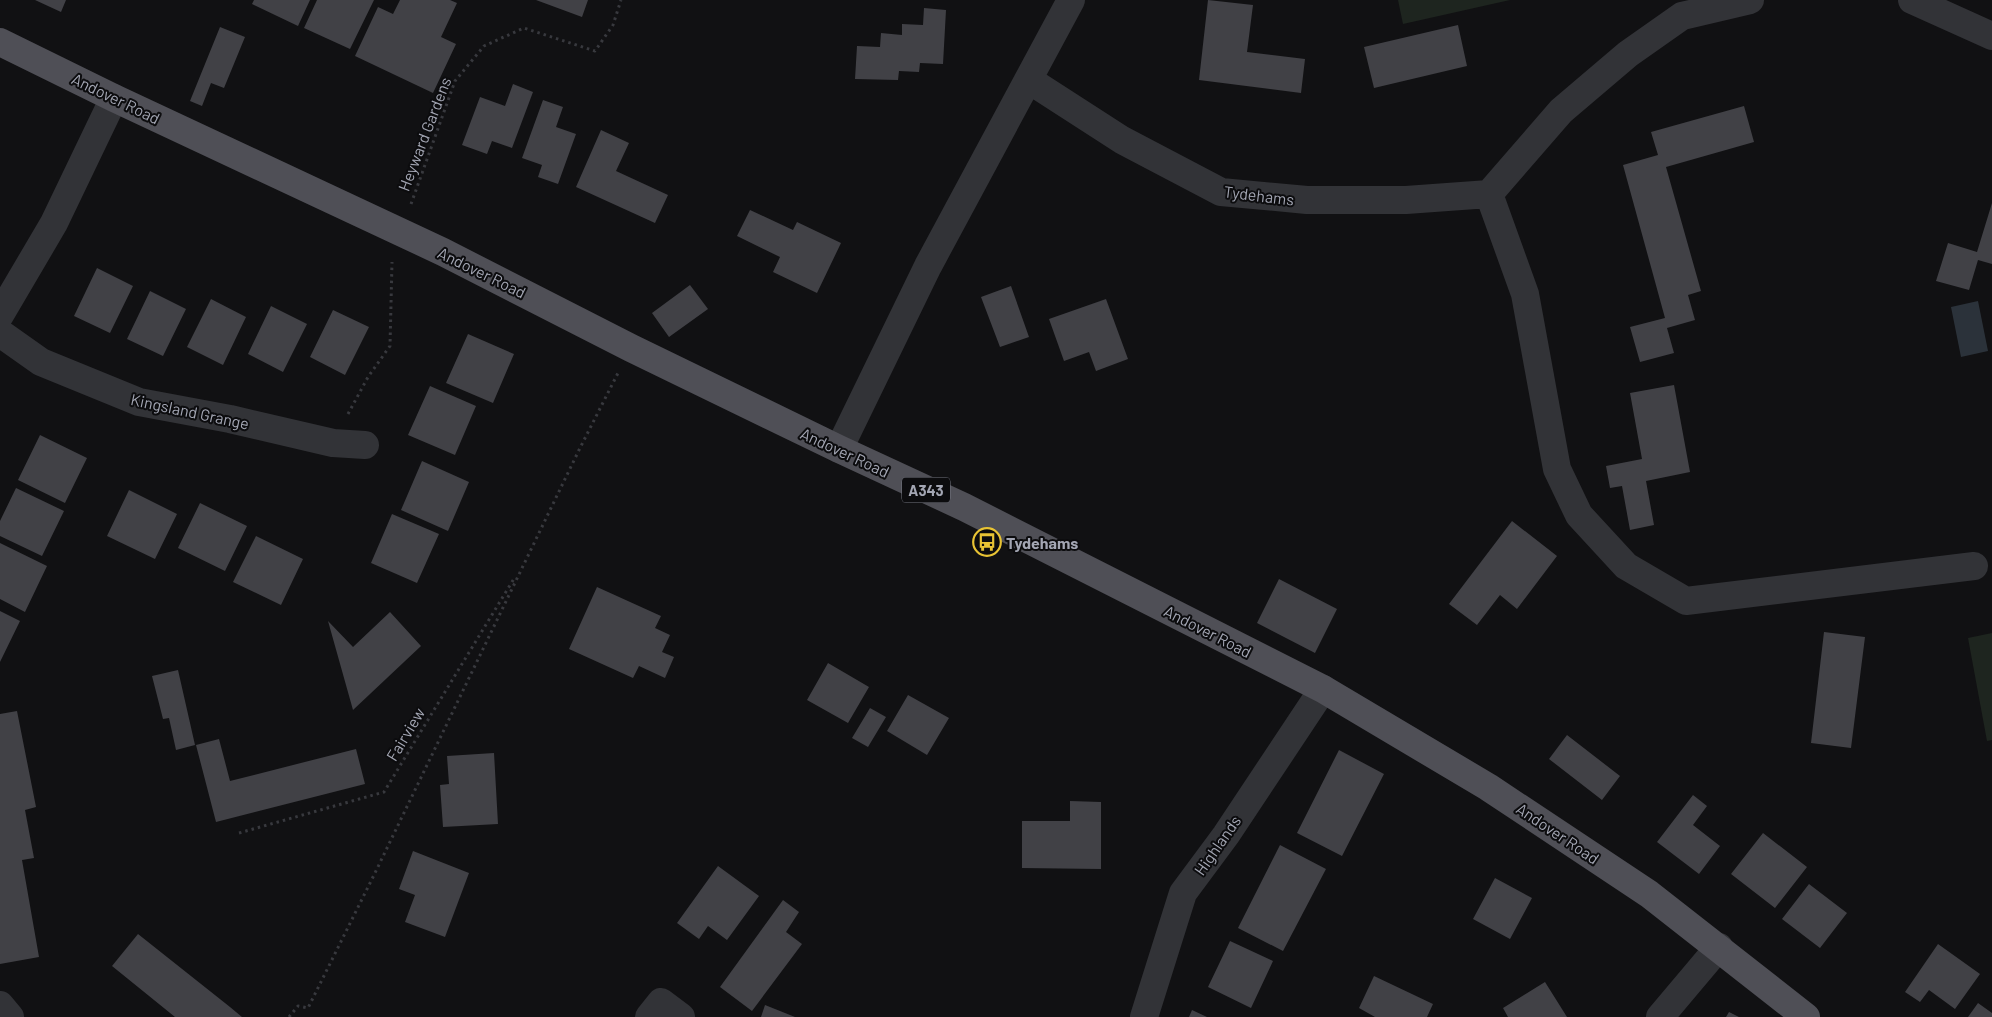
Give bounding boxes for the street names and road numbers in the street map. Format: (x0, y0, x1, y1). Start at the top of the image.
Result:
street label: Andover Road (69, 69, 163, 127)
street label: Heyward Gardens (394, 74, 454, 194)
street label: Tydehams (1223, 181, 1295, 209)
street label: Andover Road (435, 243, 529, 301)
street label: Kingsland Grange (129, 389, 251, 433)
street label: Andover Road (798, 423, 892, 481)
road number: A343 (902, 478, 950, 502)
street label: Andover Road (1161, 601, 1255, 661)
street label: Fairview (382, 704, 428, 764)
street label: Andover Road (1513, 798, 1603, 868)
street label: Highlands (1190, 811, 1244, 879)

